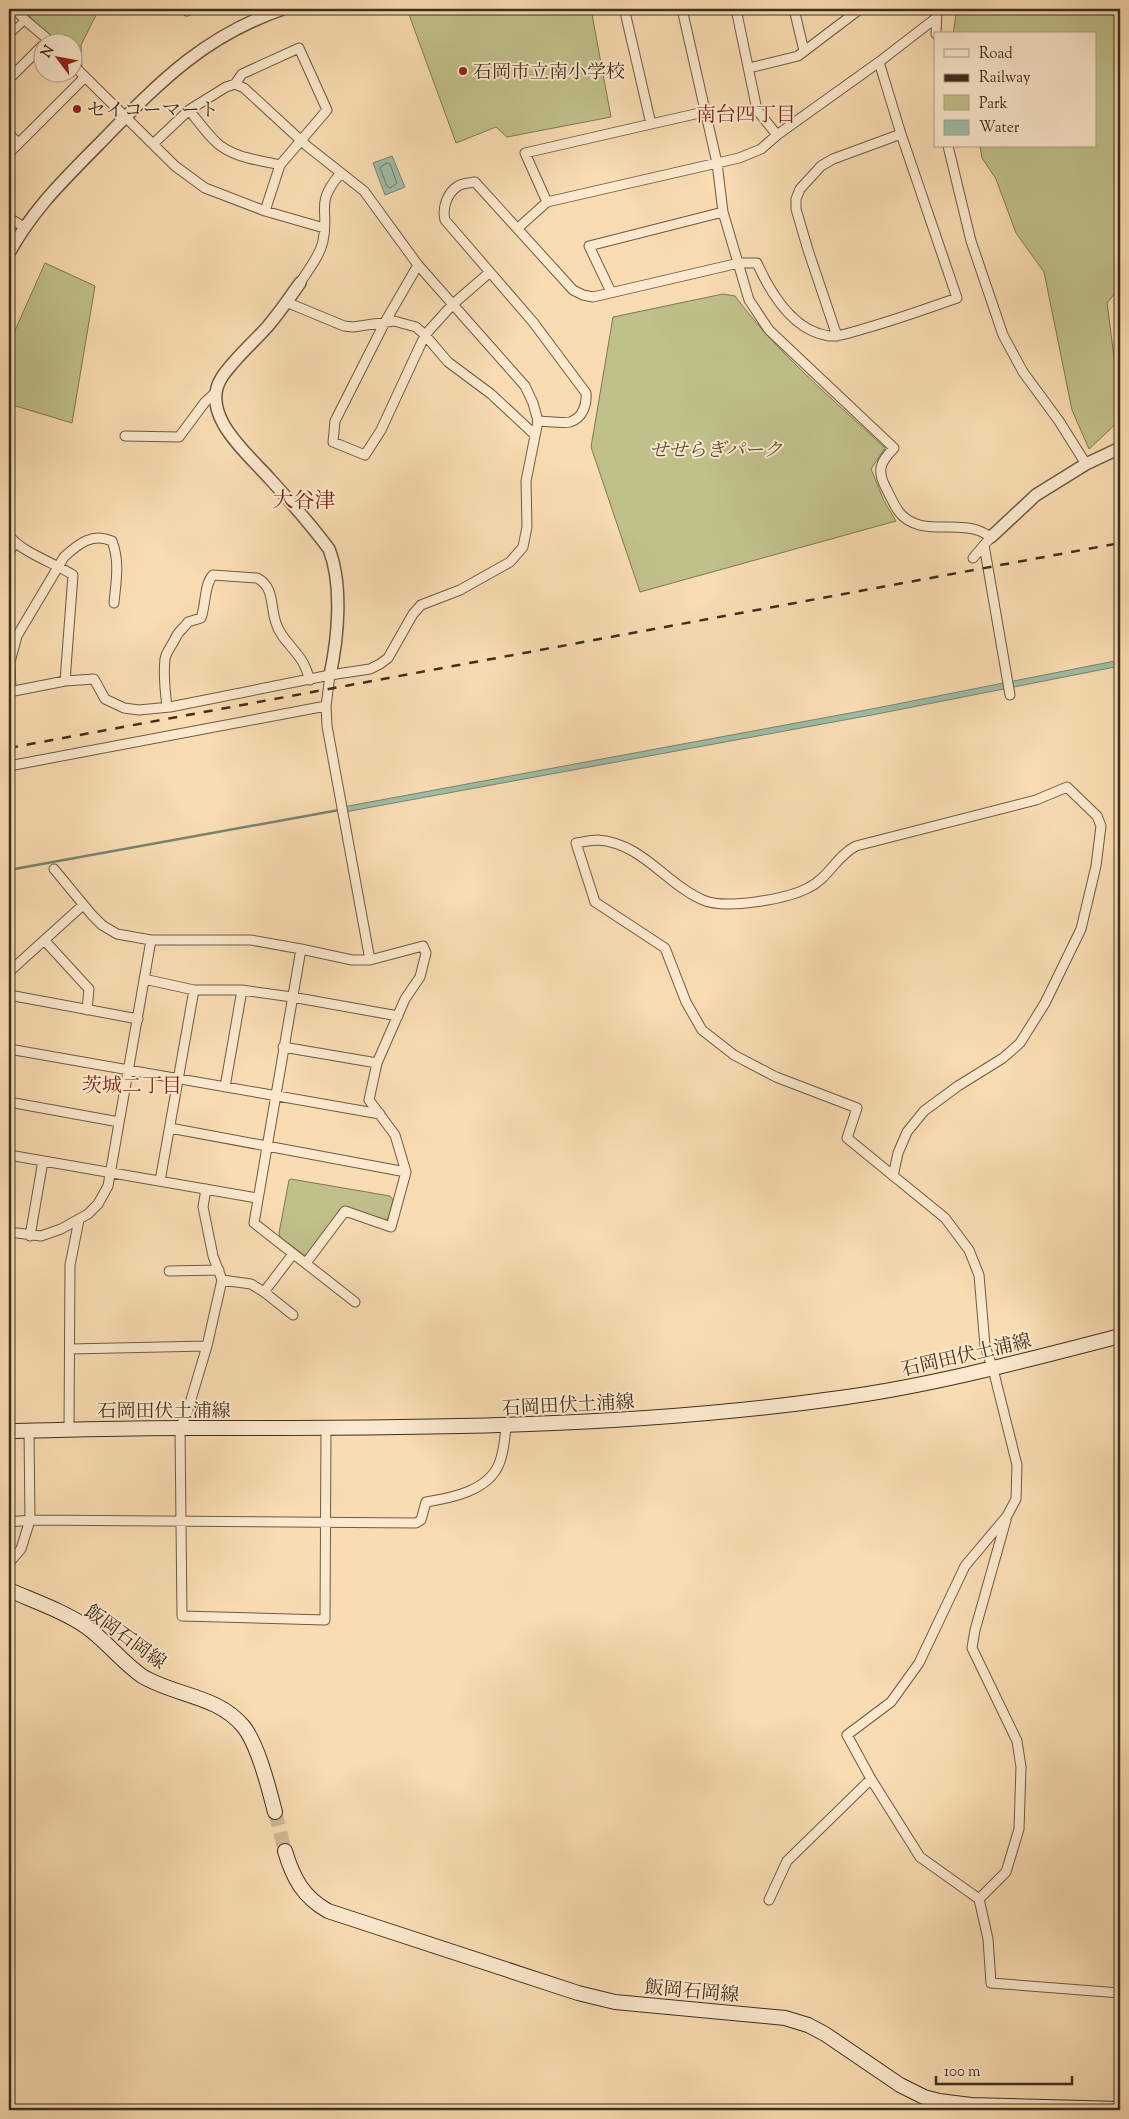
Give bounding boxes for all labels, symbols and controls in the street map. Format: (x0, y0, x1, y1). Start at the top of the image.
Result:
north arrow (32, 32, 82, 82)
legend (934, 32, 1096, 148)
text: N (37, 42, 60, 62)
text: Road (979, 44, 1013, 65)
place label: 石岡市立南小学校 (473, 60, 625, 87)
marker: 石岡市立南小学校 (457, 65, 469, 77)
text: Railway (979, 68, 1031, 89)
text: Park (979, 94, 1008, 115)
place label: セイコーマート (87, 98, 219, 125)
district label: 南台四丁目 (696, 102, 796, 131)
marker: セイコーマート (71, 103, 83, 115)
text: Water (979, 118, 1020, 139)
park label: せせらぎパーク (649, 438, 783, 465)
district label: 大谷津 (273, 487, 336, 517)
district label: 茨城二丁目 (82, 1073, 182, 1102)
street label: 石岡田伏土浦線 (899, 1328, 1034, 1385)
street label: 石岡田伏土浦線 (501, 1390, 635, 1423)
street label: 石岡田伏土浦線 (97, 1399, 231, 1426)
street label: 飯岡石岡線 (78, 1599, 171, 1677)
street label: 飯岡石岡線 (643, 1975, 740, 2010)
scale bar (936, 2054, 1073, 2086)
text: 100 m (944, 2062, 981, 2083)

